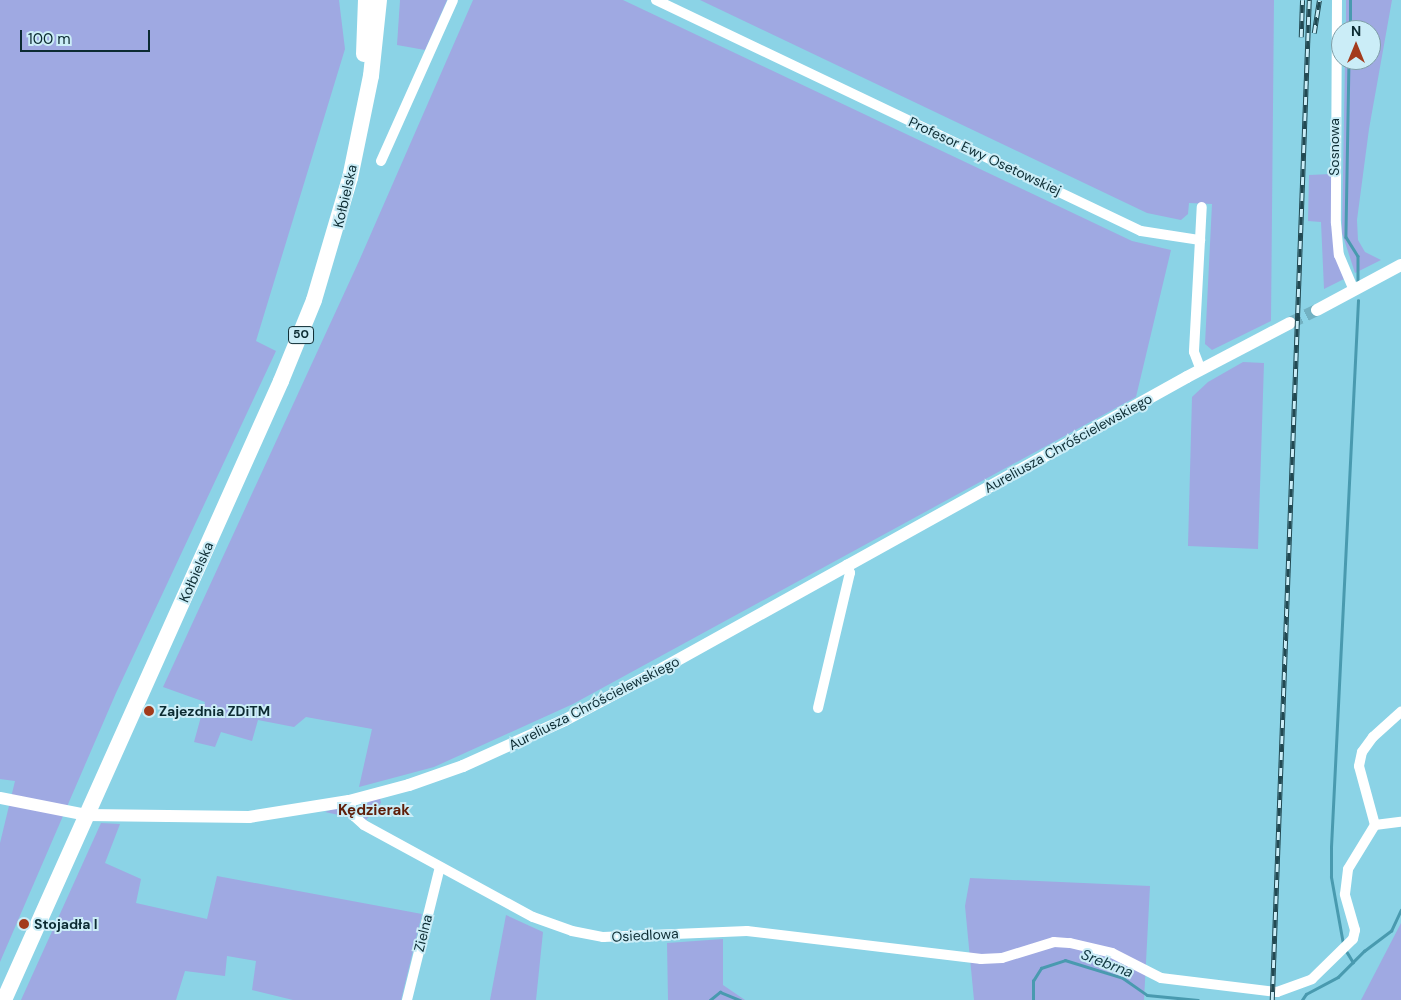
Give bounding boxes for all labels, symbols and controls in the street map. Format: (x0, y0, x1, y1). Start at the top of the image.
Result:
scale bar (22, 20, 152, 52)
north arrow (1331, 20, 1381, 70)
text: N (1351, 22, 1361, 40)
text: 100 m (28, 29, 71, 49)
street label: Profesor Ewy Osetowskiej (906, 113, 1064, 199)
street label: Sosnowa (1326, 118, 1342, 176)
street label: Kołbielska (330, 163, 360, 229)
road number: 50 (287, 326, 315, 344)
street label: Aureliusza Chróścielewskiego (981, 390, 1155, 496)
street label: Kołbielska (175, 539, 217, 605)
street label: Aureliusza Chróścielewskiego (506, 652, 682, 754)
place label: Zajezdnia ZDiTM (159, 703, 270, 719)
marker: Zajezdnia ZDiTM (143, 705, 155, 717)
district label: Kędzierak (338, 802, 410, 820)
street label: Zielna (410, 913, 436, 953)
place label: Stojadła I (34, 916, 98, 932)
marker: Stojadła I (18, 918, 30, 930)
street label: Osiedlowa (611, 925, 679, 945)
water label: Srebrna (1078, 946, 1136, 982)

